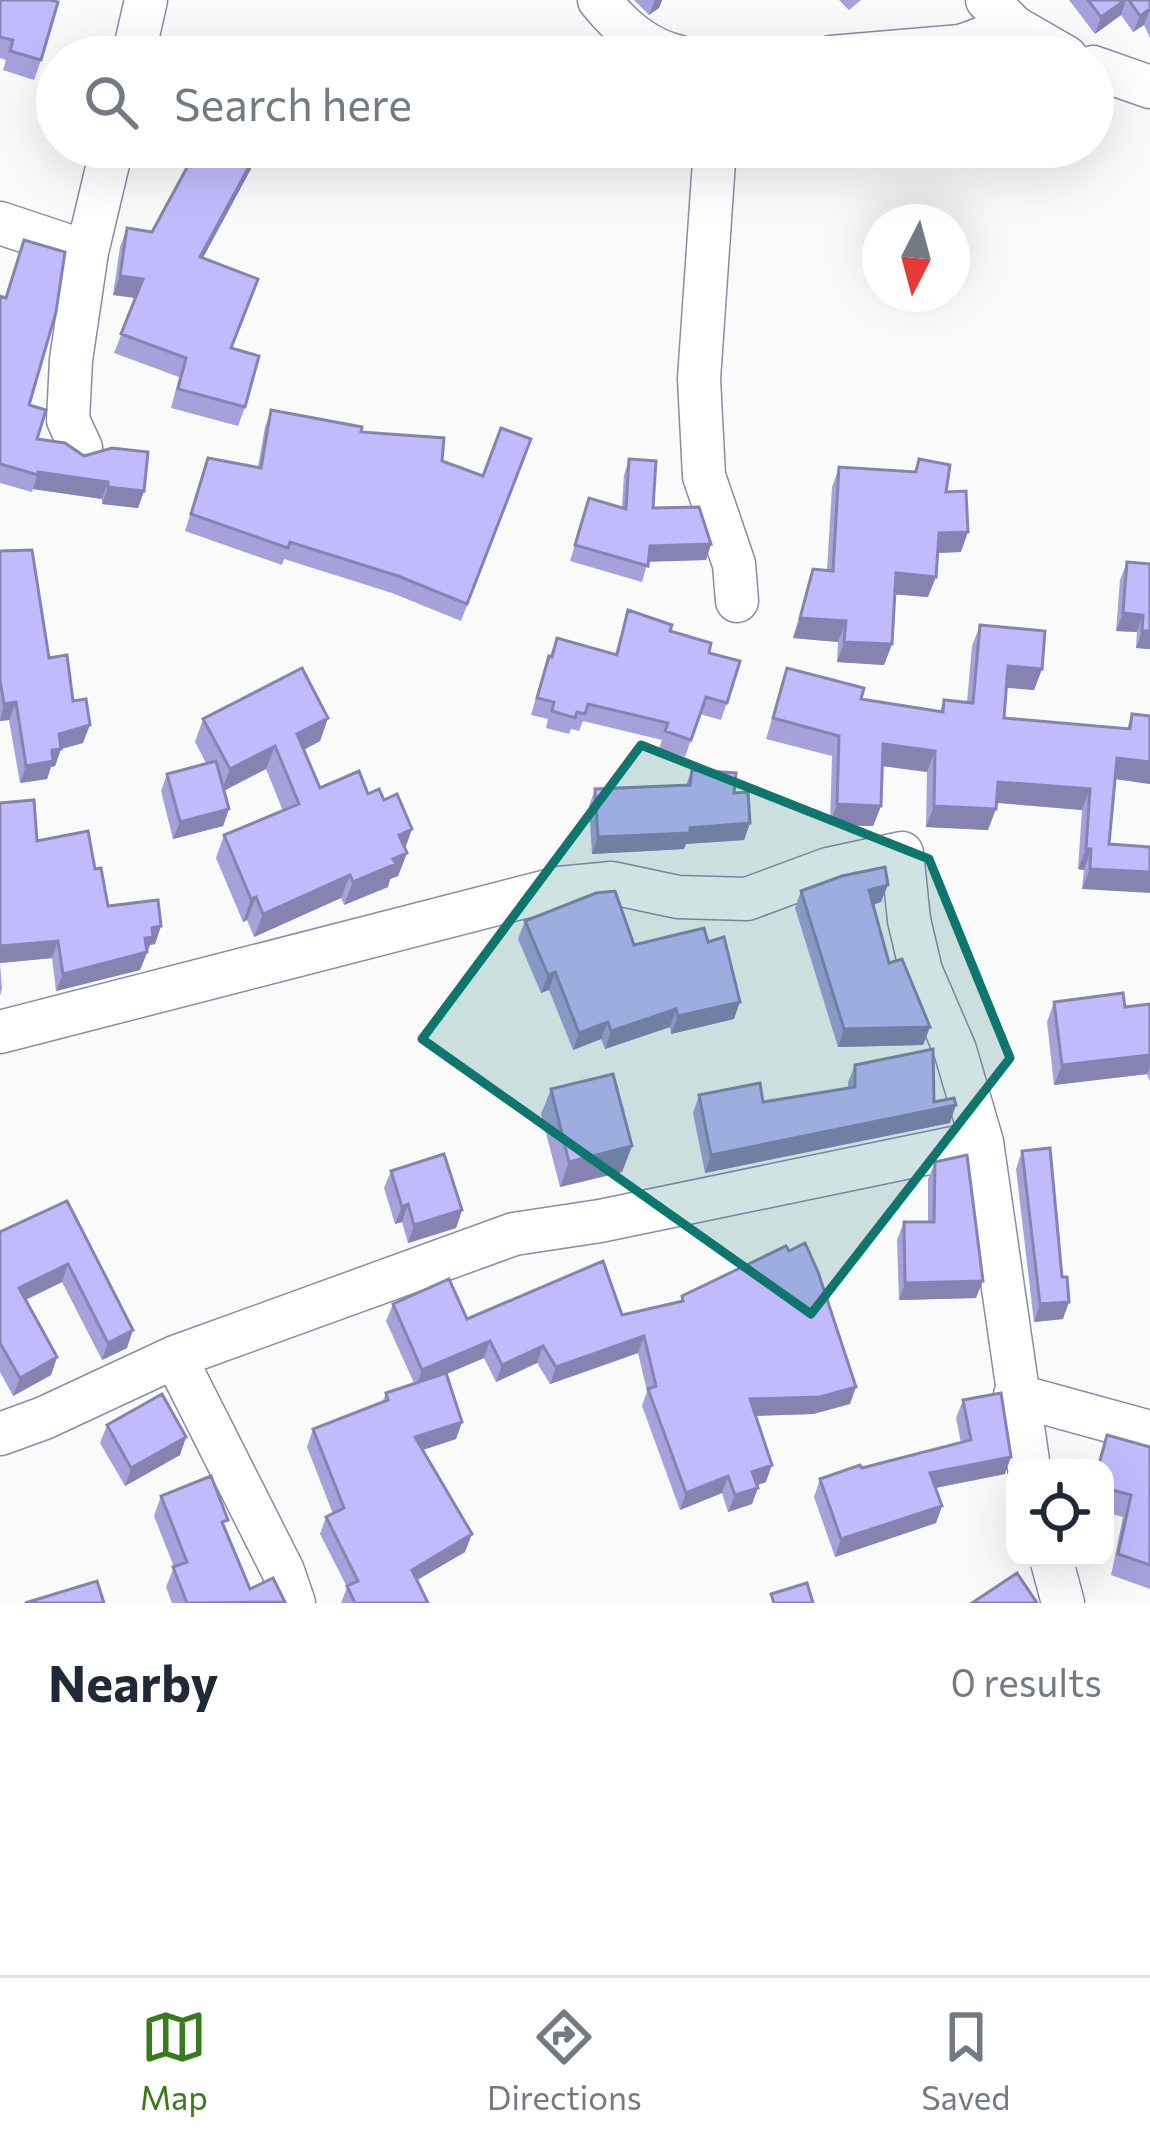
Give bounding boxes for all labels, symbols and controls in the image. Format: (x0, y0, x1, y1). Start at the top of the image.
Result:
search box (36, 36, 1114, 168)
icon: search (78, 69, 144, 135)
text: Search here (174, 75, 412, 130)
north arrow (862, 204, 970, 312)
map controls (1006, 1459, 1114, 1567)
button: locate (1006, 1459, 1114, 1567)
text: Nearby (48, 1650, 218, 1713)
text: 0 results (950, 1657, 1102, 1705)
tab: Map (140, 2004, 208, 2117)
tab: Directions (487, 2004, 642, 2117)
tab: Saved (921, 2004, 1010, 2117)

